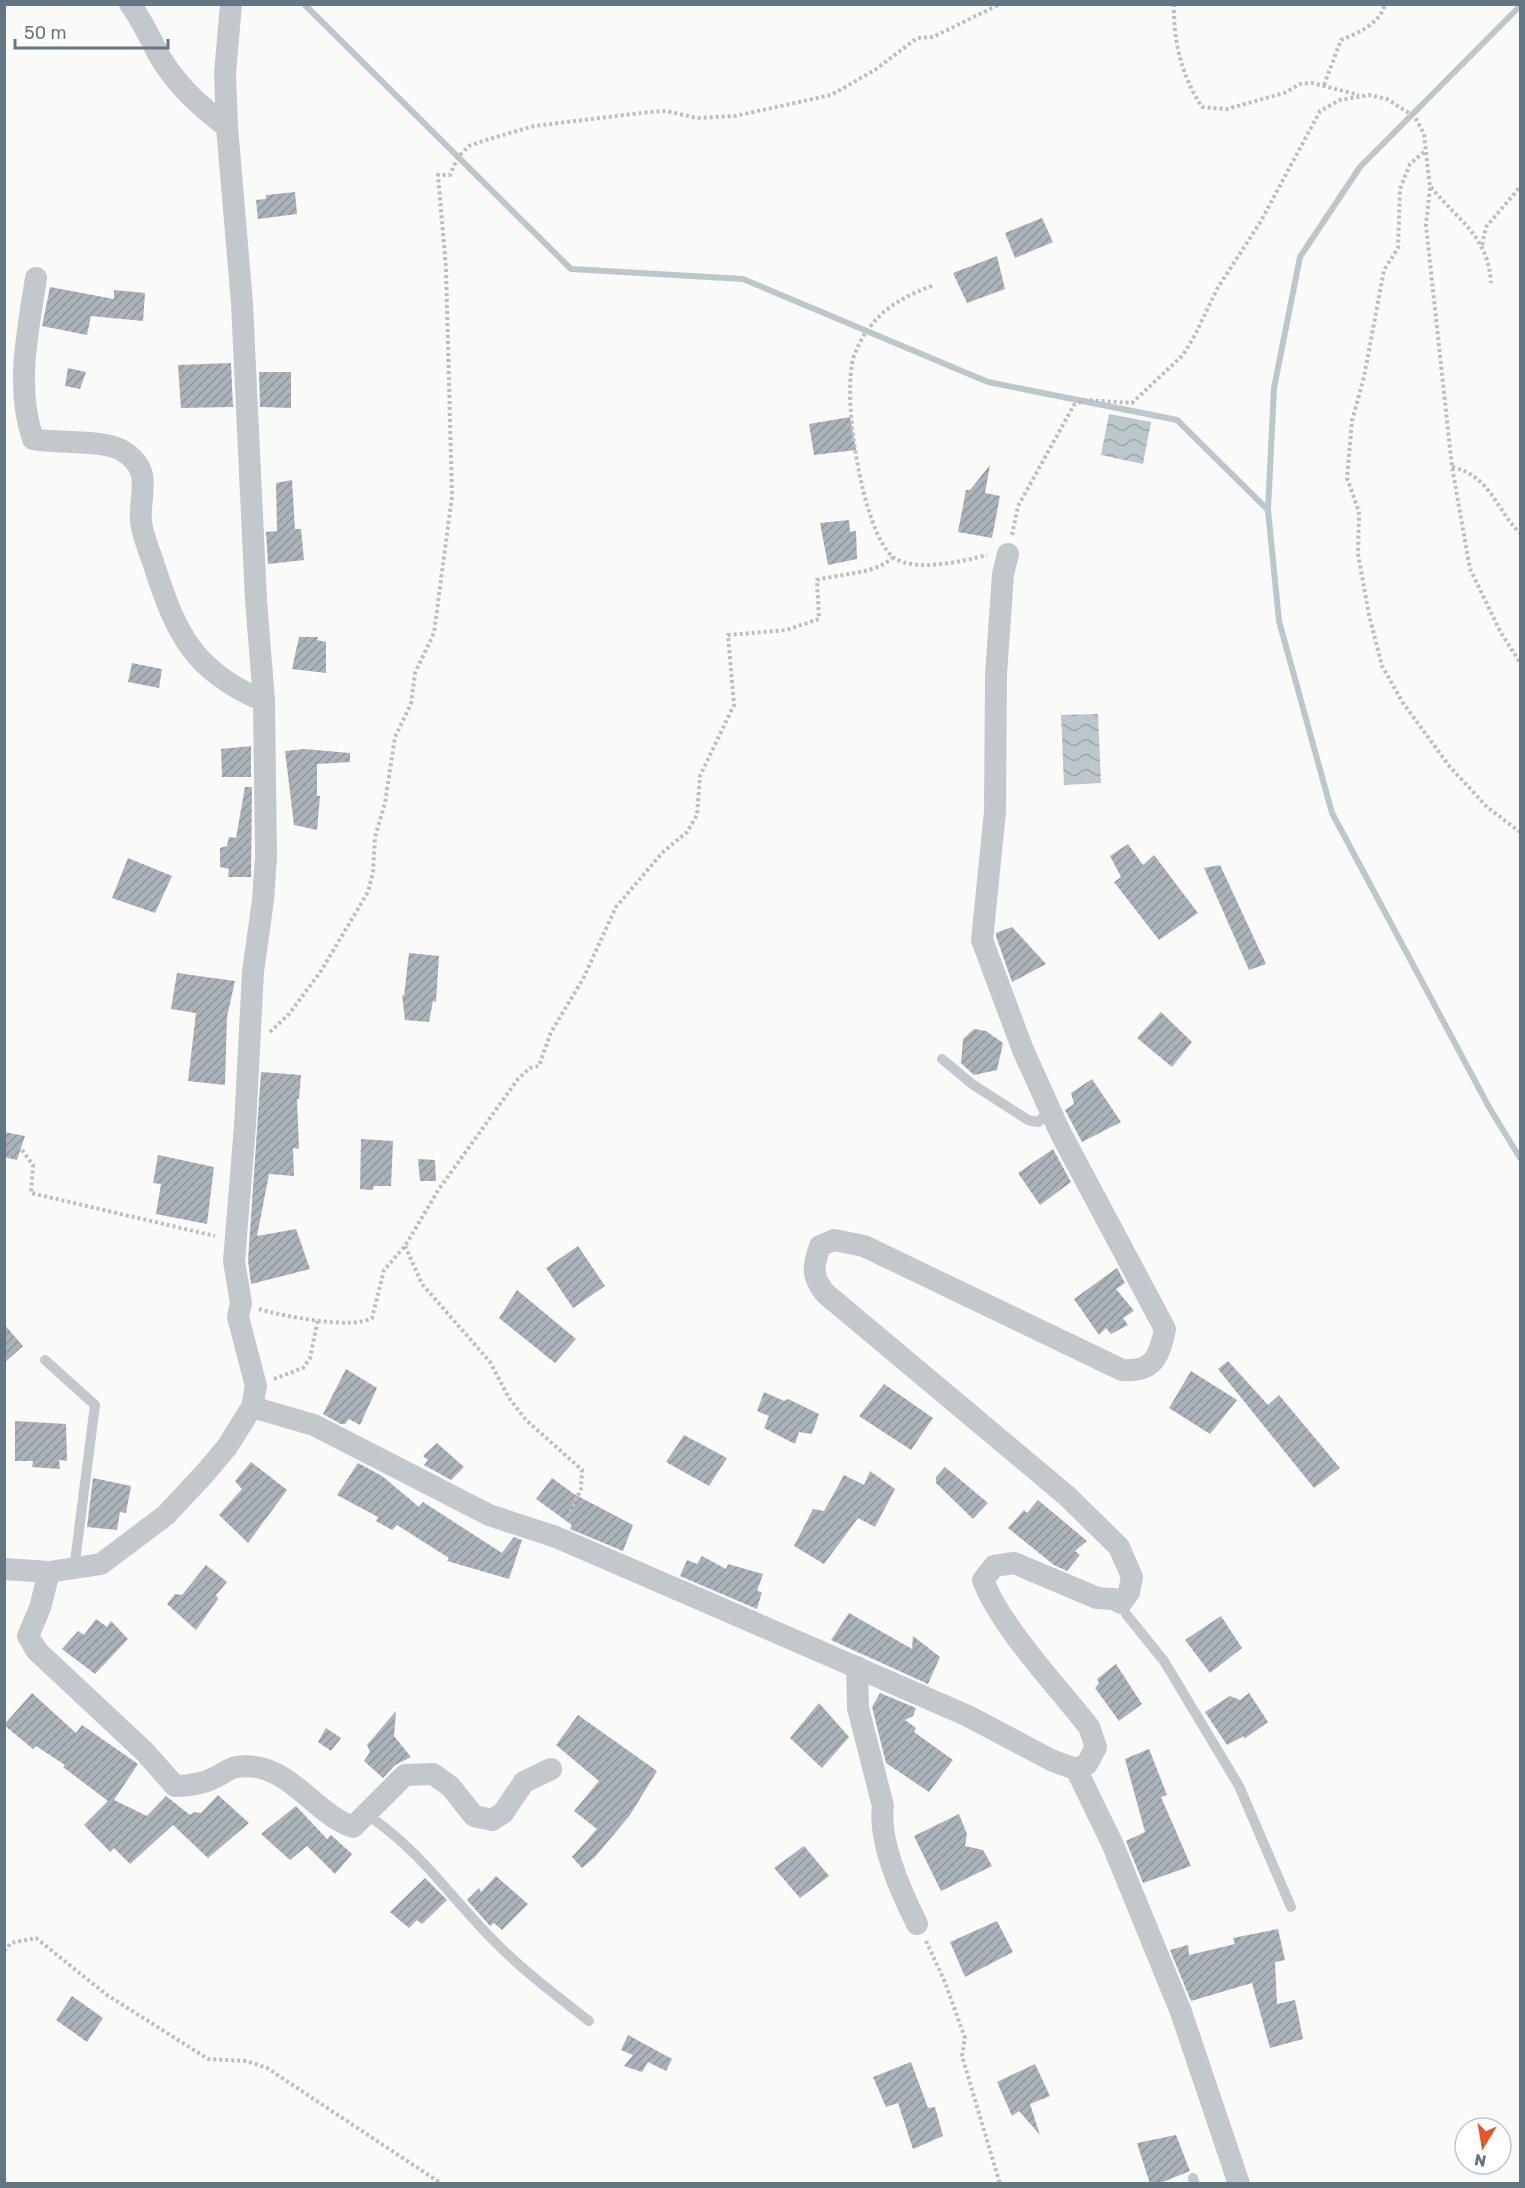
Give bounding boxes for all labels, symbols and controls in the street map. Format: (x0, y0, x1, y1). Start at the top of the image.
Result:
scale bar (15, 12, 168, 50)
text: 50 m (24, 22, 67, 44)
north arrow (1453, 2116, 1513, 2176)
text: N (1473, 2150, 1488, 2171)

